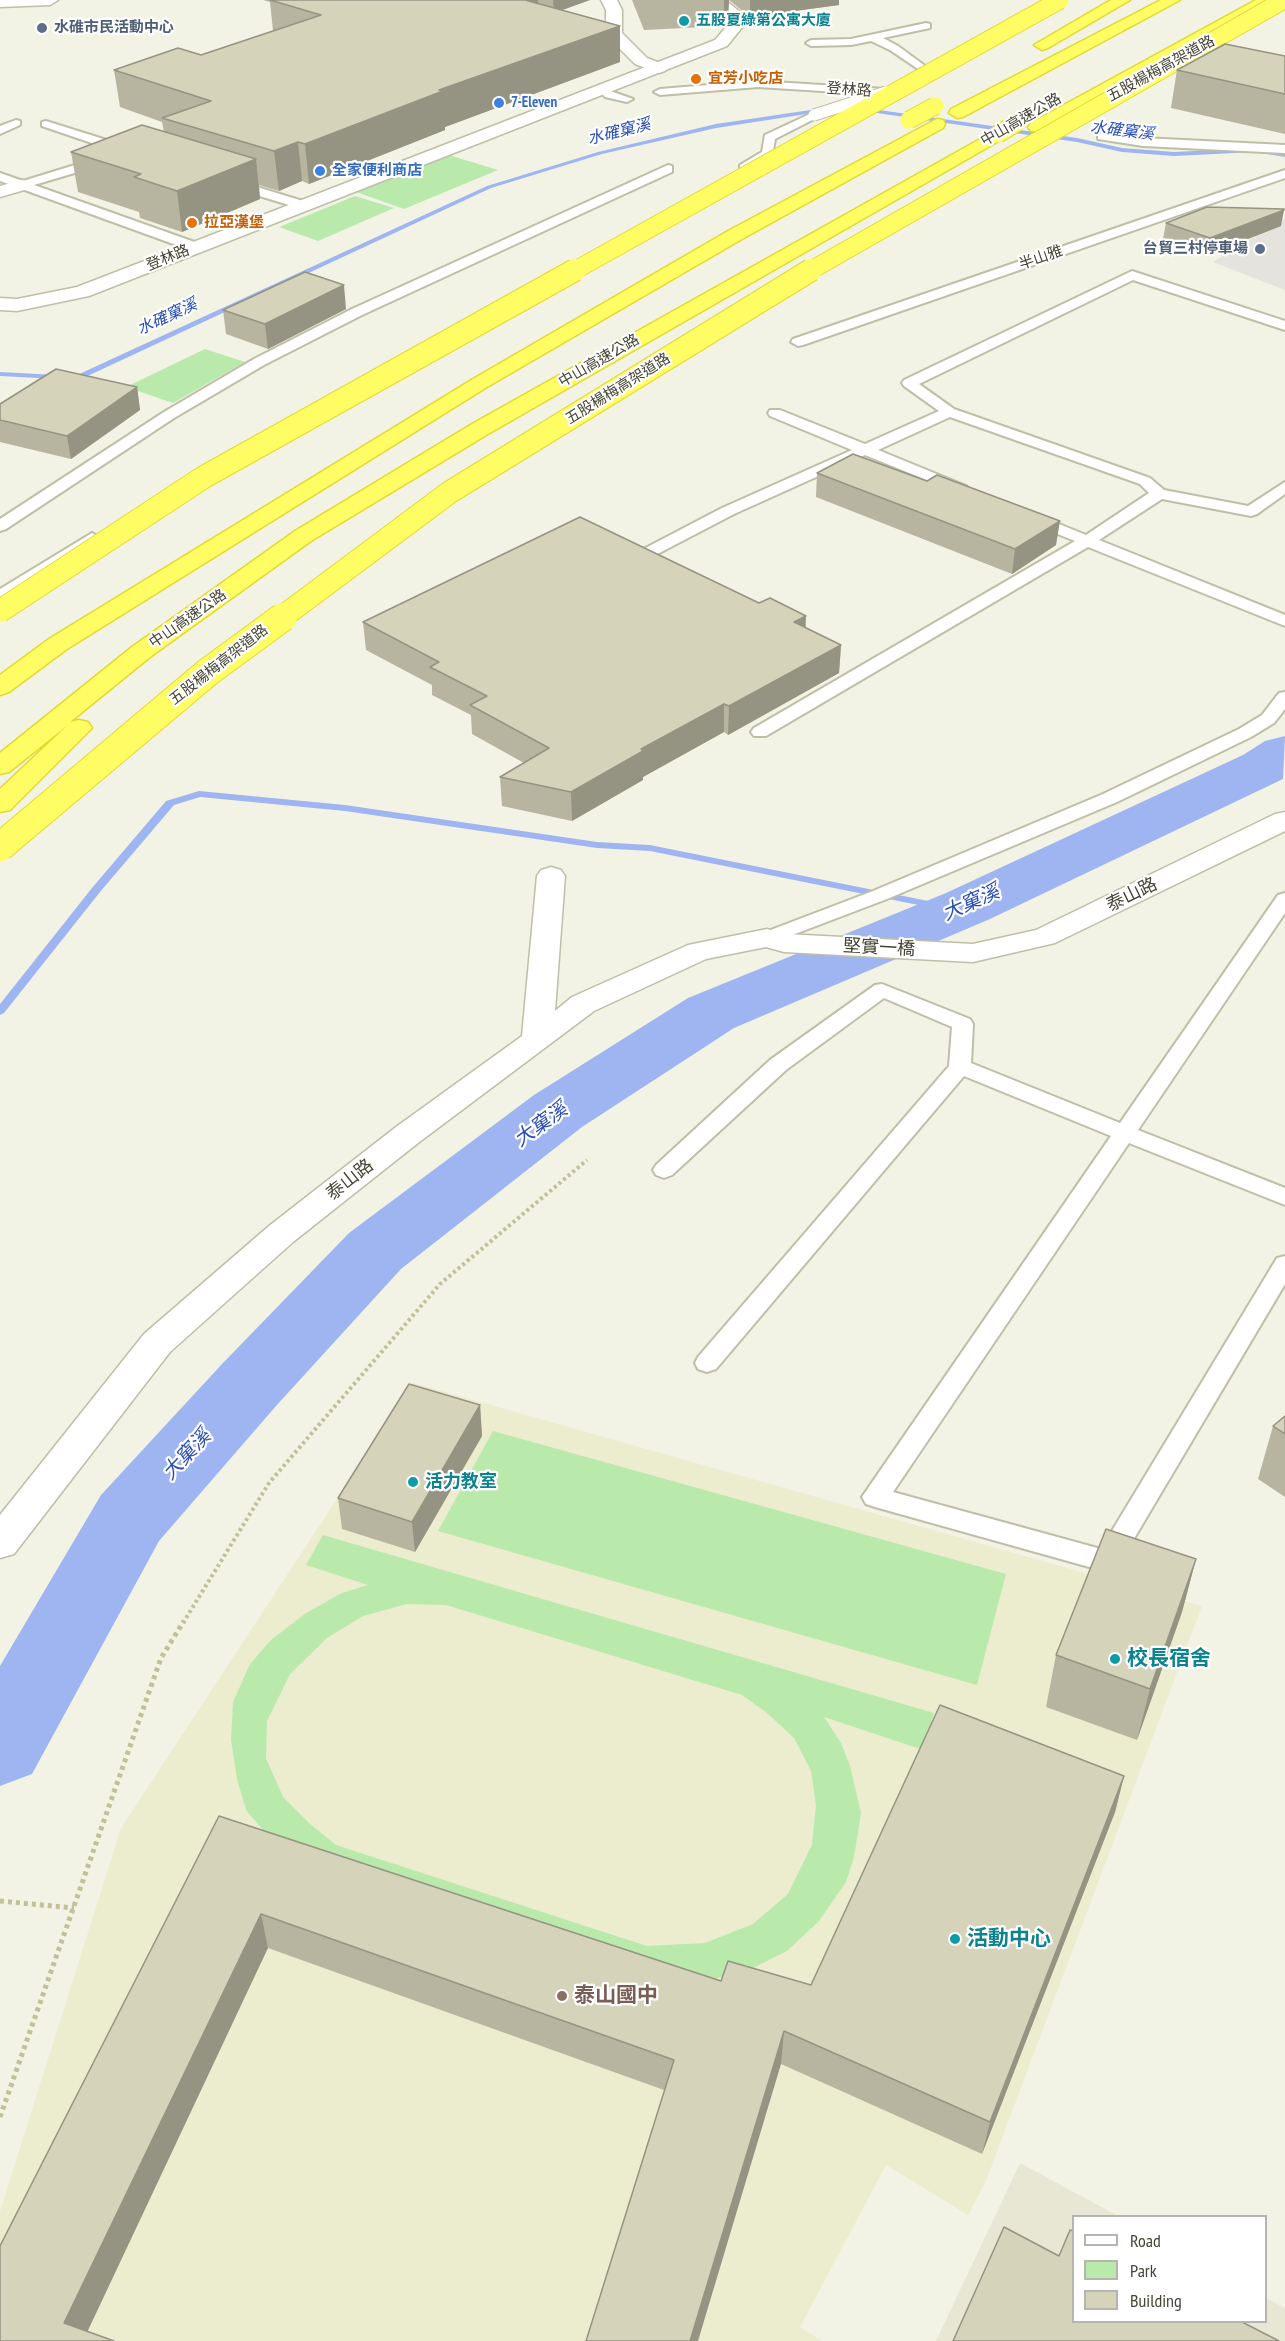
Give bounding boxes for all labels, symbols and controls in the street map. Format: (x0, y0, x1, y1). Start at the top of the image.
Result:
place label: 五股夏綠第公寓大廈 (696, 12, 831, 30)
marker: 五股夏綠第公寓大廈 (677, 14, 691, 28)
place label: 水碓市民活動中心 (54, 19, 174, 37)
marker: 水碓市民活動中心 (35, 21, 49, 35)
street label: 五股楊梅高架道路 (1104, 32, 1218, 106)
place label: 宜芳小吃店 (708, 70, 783, 88)
marker: 宜芳小吃店 (689, 72, 703, 86)
street label: 登林路 (826, 79, 872, 101)
street label: 中山高速公路 (978, 90, 1064, 150)
place label: 7-Eleven (511, 94, 557, 112)
marker: 7-Eleven (492, 96, 506, 110)
water label: 水確窠溪 (586, 115, 652, 149)
water label: 水確窠溪 (1089, 118, 1155, 144)
place label: 全家便利商店 (332, 162, 422, 180)
marker: 全家便利商店 (313, 164, 327, 178)
place label: 拉亞漢堡 (204, 214, 264, 232)
marker: 拉亞漢堡 (185, 216, 199, 230)
place label: 台貿三村停車場 (1143, 240, 1248, 258)
street label: 登林路 (144, 241, 192, 275)
street label: 半山雅 (1017, 242, 1065, 274)
marker: 台貿三村停車場 (1253, 242, 1267, 256)
water label: 水確窠溪 (134, 295, 200, 339)
street label: 中山高速公路 (556, 331, 642, 391)
street label: 五股楊梅高架道路 (562, 350, 674, 428)
street label: 中山高速公路 (146, 586, 230, 652)
street label: 五股楊梅高架道路 (166, 621, 272, 709)
street label: 泰山路 (1103, 873, 1161, 917)
water label: 大窠溪 (939, 880, 1003, 926)
street label: 堅實一橋 (842, 935, 916, 961)
water label: 大窠溪 (510, 1098, 572, 1152)
street label: 泰山路 (322, 1155, 378, 1205)
water label: 大窠溪 (158, 1425, 216, 1485)
place label: 活力教室 (425, 1471, 497, 1493)
marker: 活力教室 (406, 1475, 420, 1489)
place label: 校長宿舍 (1127, 1646, 1211, 1672)
marker: 校長宿舍 (1108, 1652, 1122, 1666)
place label: 活動中心 (967, 1926, 1051, 1952)
marker: 活動中心 (948, 1932, 962, 1946)
place label: 泰山國中 (574, 1983, 658, 2009)
marker: 泰山國中 (555, 1989, 569, 2003)
legend (1072, 2215, 1267, 2323)
text: Road (1130, 2229, 1161, 2252)
text: Park (1130, 2259, 1157, 2282)
text: Building (1130, 2289, 1182, 2312)

